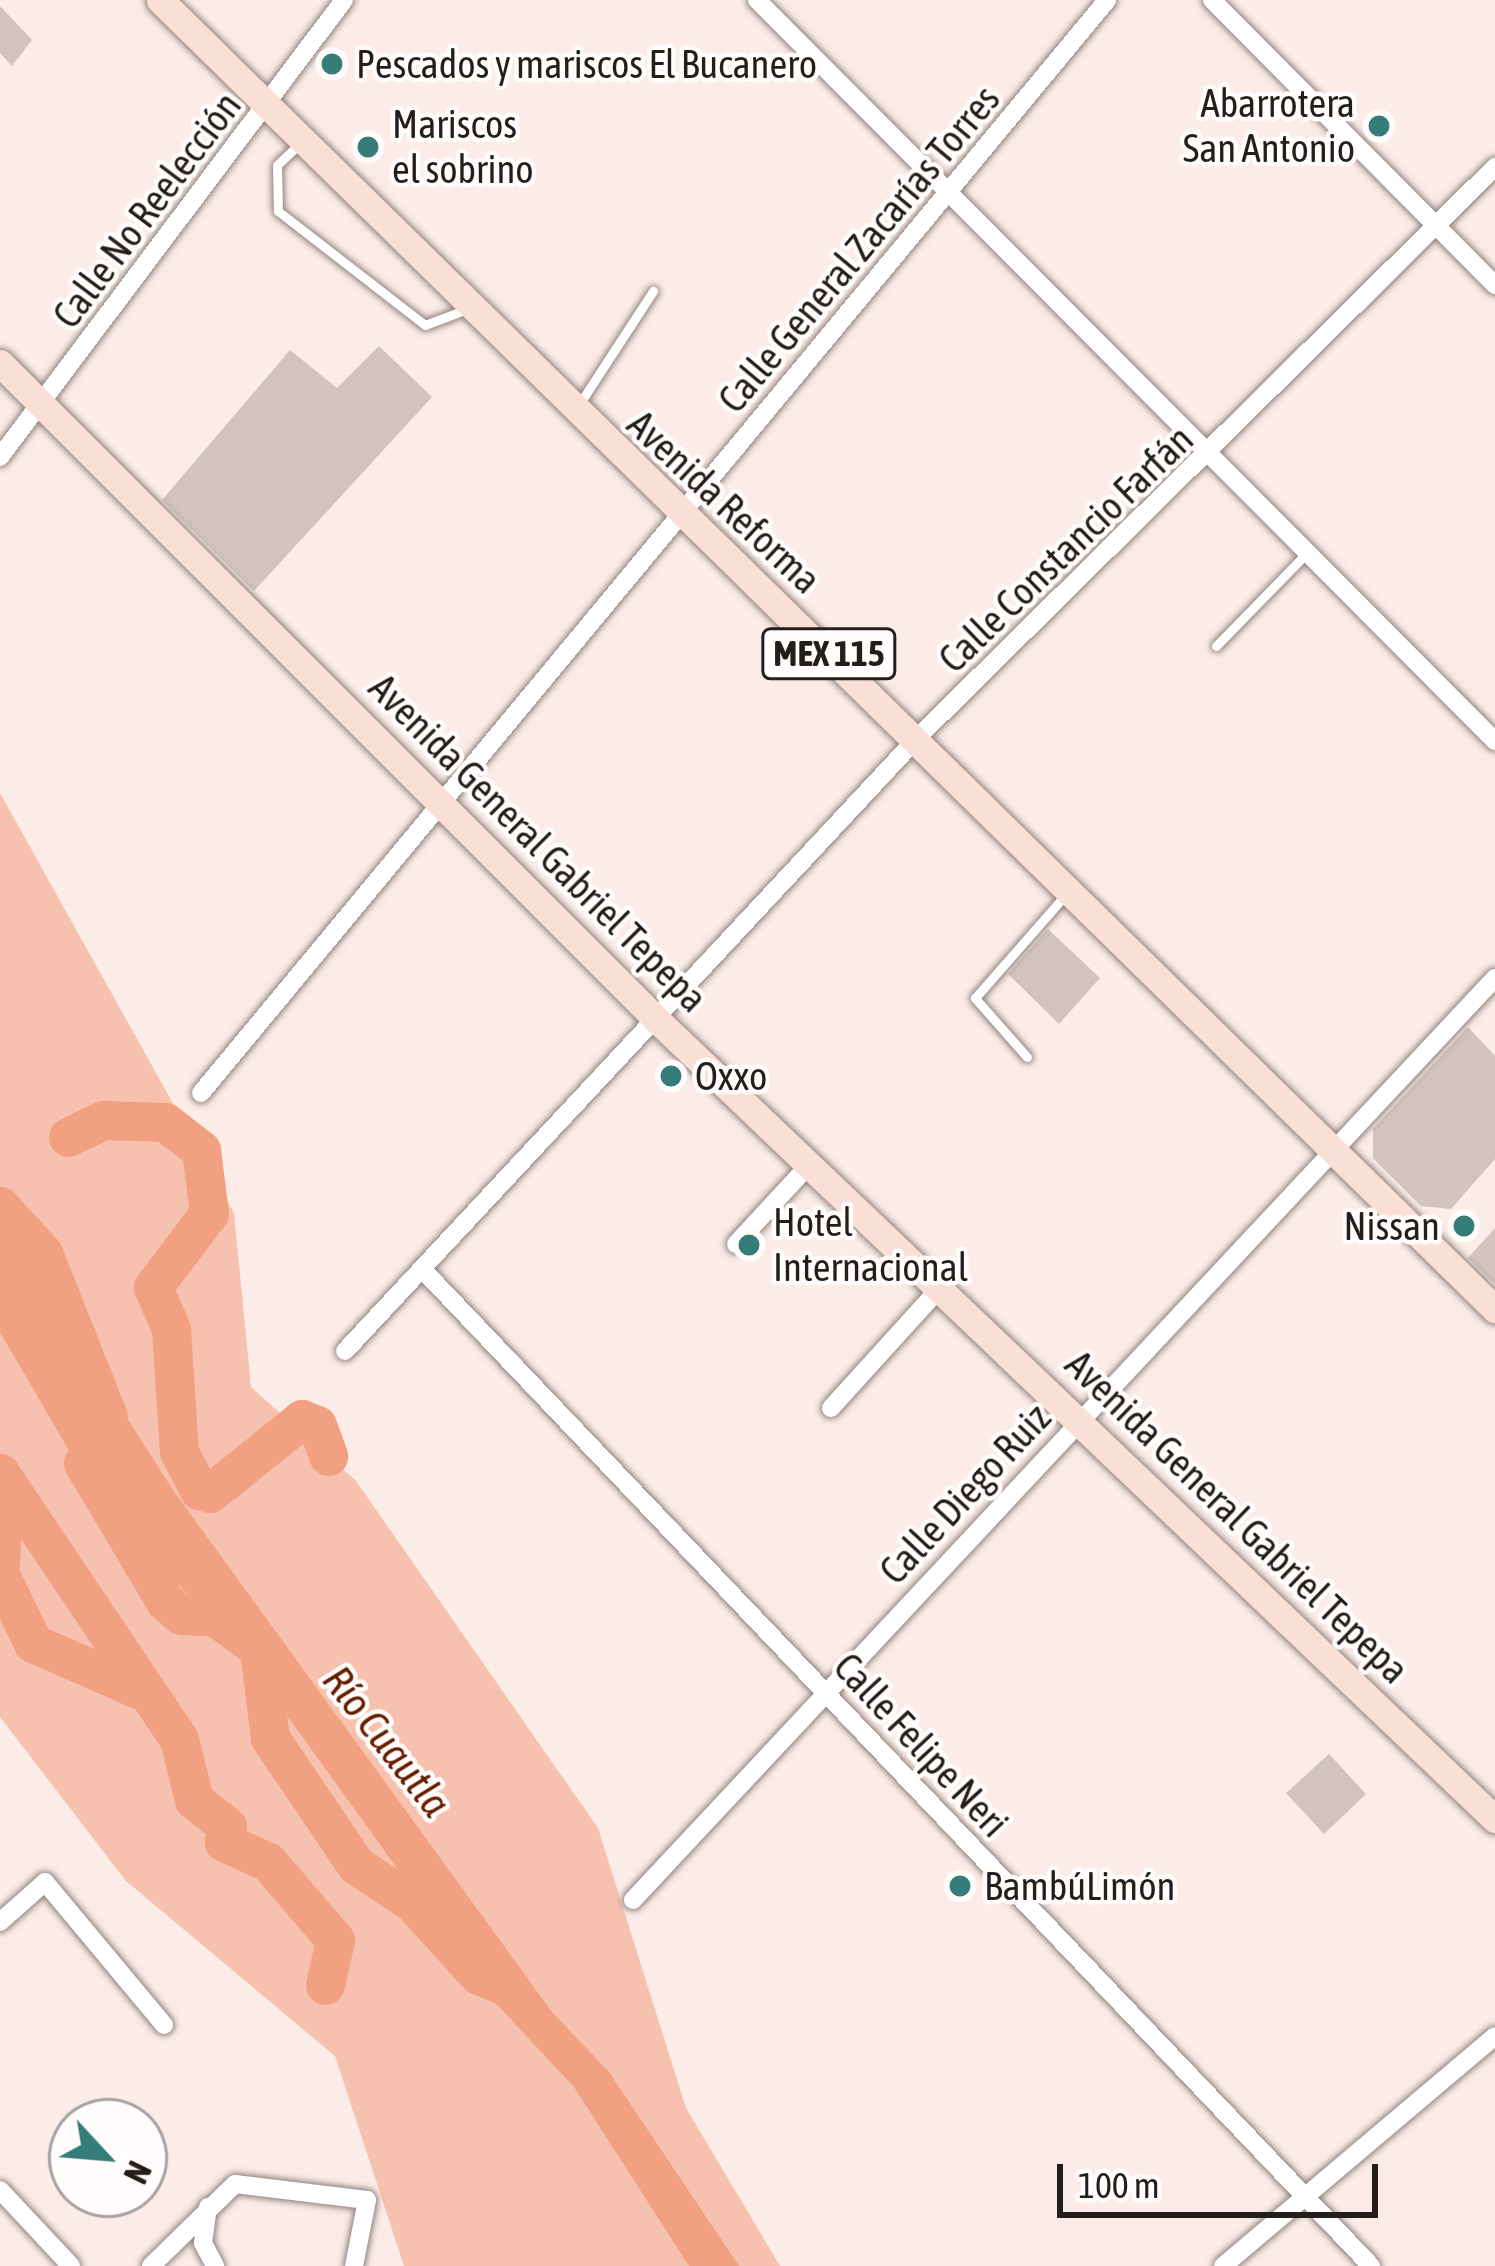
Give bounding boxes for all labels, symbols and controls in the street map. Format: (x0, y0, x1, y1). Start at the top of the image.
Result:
place label: Pescados y mariscos El Bucanero (356, 41, 817, 87)
marker: Pescados y mariscos El Bucanero (319, 51, 345, 77)
street label: Calle General Zacarías Torres (709, 76, 1009, 422)
place label: Abarrotera San Antonio (1183, 81, 1355, 172)
street label: Calle No Reelección (43, 83, 251, 337)
place label: Mariscos el sobrino (392, 102, 534, 193)
marker: Abarrotera San Antonio (1366, 113, 1392, 139)
marker: Mariscos el sobrino (355, 134, 381, 160)
street label: Avenida Reforma (618, 401, 830, 603)
street label: Calle Constancio Farfán (929, 416, 1203, 682)
road number: MEX 115 (760, 624, 898, 684)
street label: Avenida General Gabriel Tepepa (359, 664, 717, 1022)
place label: Oxxo (695, 1053, 767, 1099)
marker: Oxxo (658, 1063, 684, 1089)
place label: Hotel Internacional (773, 1200, 968, 1291)
place label: Nissan (1343, 1203, 1440, 1249)
marker: Nissan (1451, 1213, 1477, 1239)
marker: Hotel Internacional (736, 1232, 762, 1258)
street label: Avenida General Gabriel Tepepa (1056, 1341, 1418, 1693)
street label: Calle Diego Ruiz (870, 1394, 1060, 1594)
street label: Calle Felipe Neri (824, 1644, 1018, 1846)
water label: Río Cuautla (313, 1656, 461, 1826)
place label: BambúLimón (984, 1863, 1175, 1909)
marker: BambúLimón (947, 1873, 973, 1899)
north arrow (48, 2098, 168, 2218)
scale bar (1063, 2140, 1384, 2214)
text: N (116, 2155, 159, 2190)
text: 100 m (1078, 2164, 1160, 2206)

